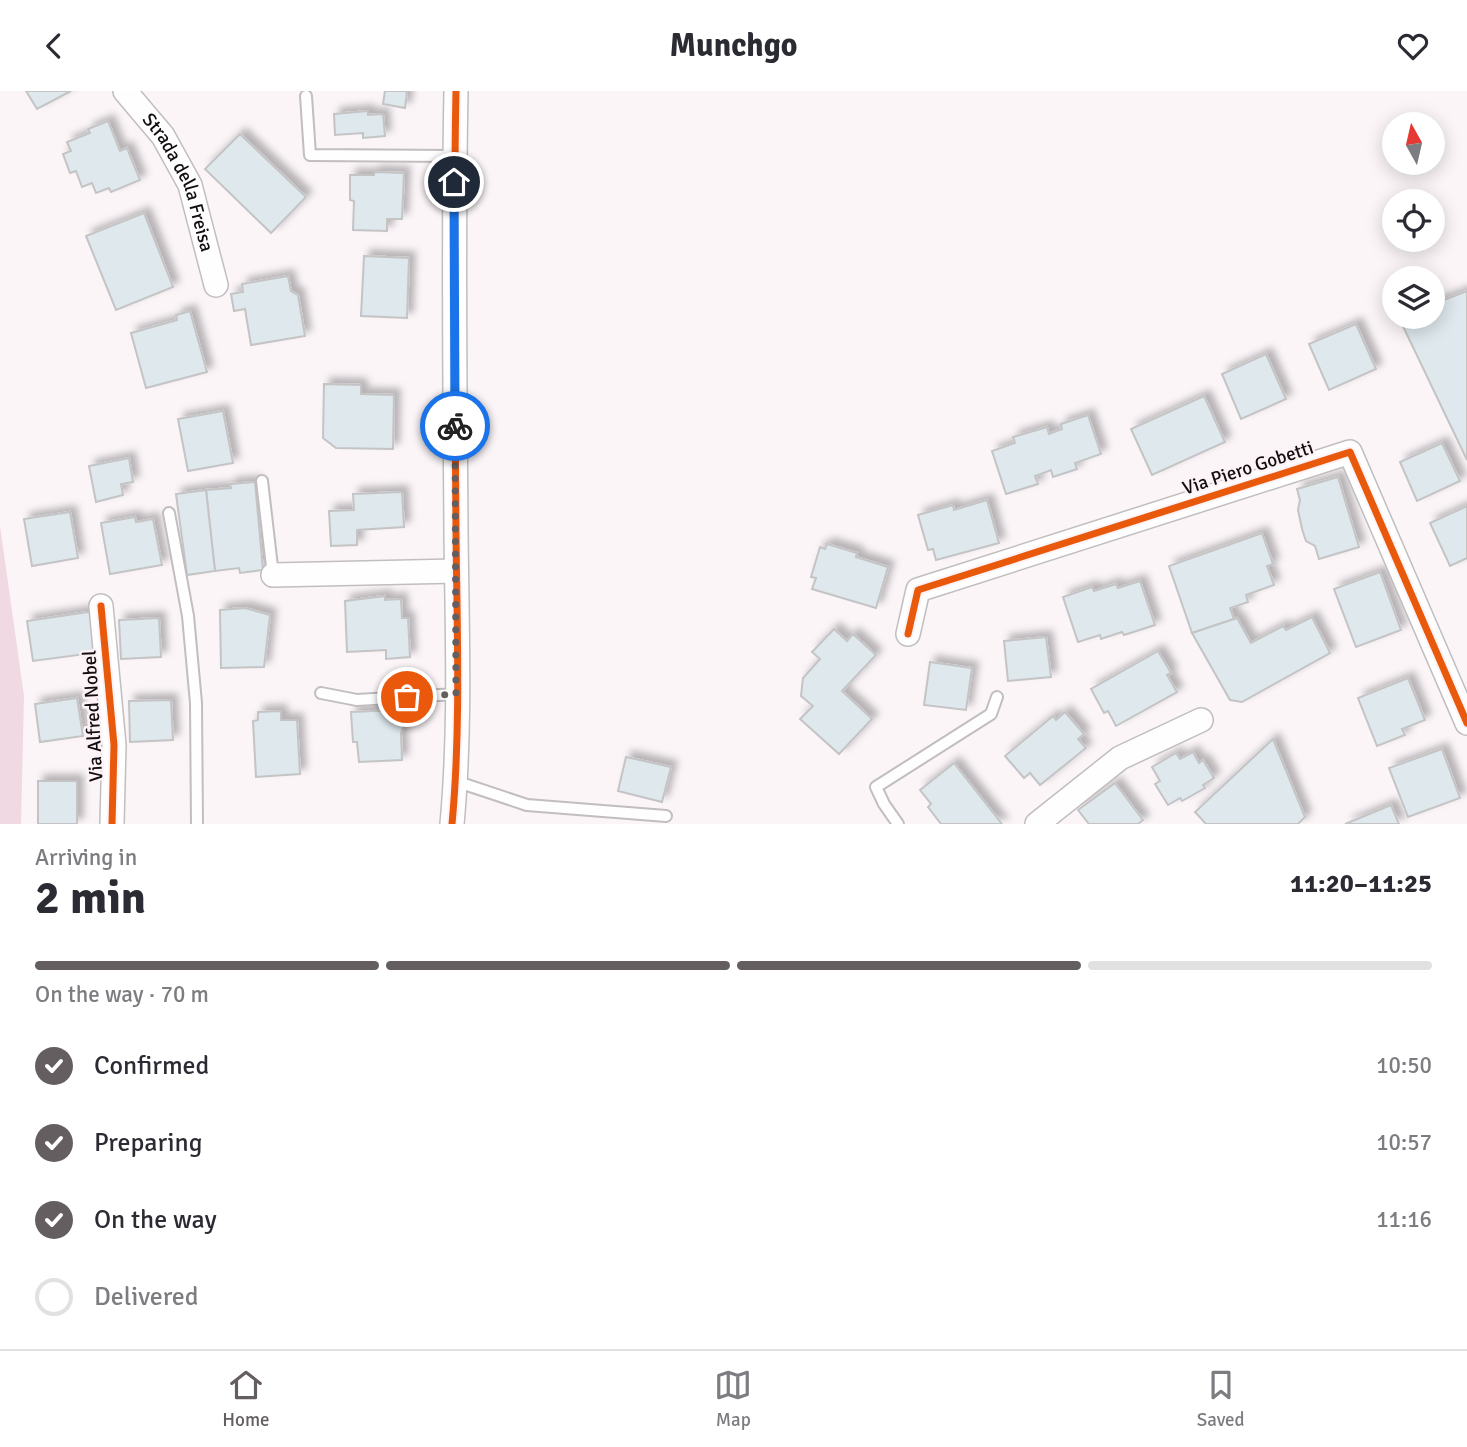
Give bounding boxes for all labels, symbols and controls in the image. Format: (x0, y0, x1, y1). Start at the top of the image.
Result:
text: Munchgo (669, 26, 798, 65)
icon: back (35, 27, 73, 65)
icon: heart (1394, 27, 1432, 65)
street label: Strada della Freisa (137, 108, 219, 254)
north arrow (1382, 112, 1446, 175)
map controls (1382, 112, 1445, 329)
pin (424, 152, 484, 212)
icon: home (435, 163, 473, 201)
button: locate (1382, 189, 1445, 252)
button: layers (1382, 266, 1445, 329)
courier (420, 391, 490, 461)
icon: bike (436, 407, 474, 445)
street label: Via Piero Gobetti (1180, 436, 1316, 500)
street label: Via Alfred Nobel (78, 650, 108, 782)
pin (377, 667, 437, 727)
icon: bag (388, 678, 426, 716)
text: Arriving in (35, 843, 137, 872)
text: 11:20–11:25 (1290, 868, 1432, 900)
text: 2 min (35, 870, 146, 926)
text: On the way · 70 m (35, 980, 209, 1009)
icon: check (35, 1047, 73, 1085)
text: Confirmed (94, 1050, 209, 1082)
text: 10:50 (1376, 1051, 1432, 1080)
icon: check (35, 1124, 73, 1162)
text: Preparing (94, 1127, 202, 1159)
text: 10:57 (1376, 1128, 1432, 1157)
icon: check (35, 1201, 73, 1239)
text: On the way (94, 1204, 217, 1236)
text: 11:16 (1376, 1205, 1432, 1234)
text: Delivered (94, 1281, 199, 1313)
tab: Home (222, 1366, 270, 1432)
tab: Map (714, 1366, 752, 1432)
tab: Saved (1197, 1366, 1245, 1432)

